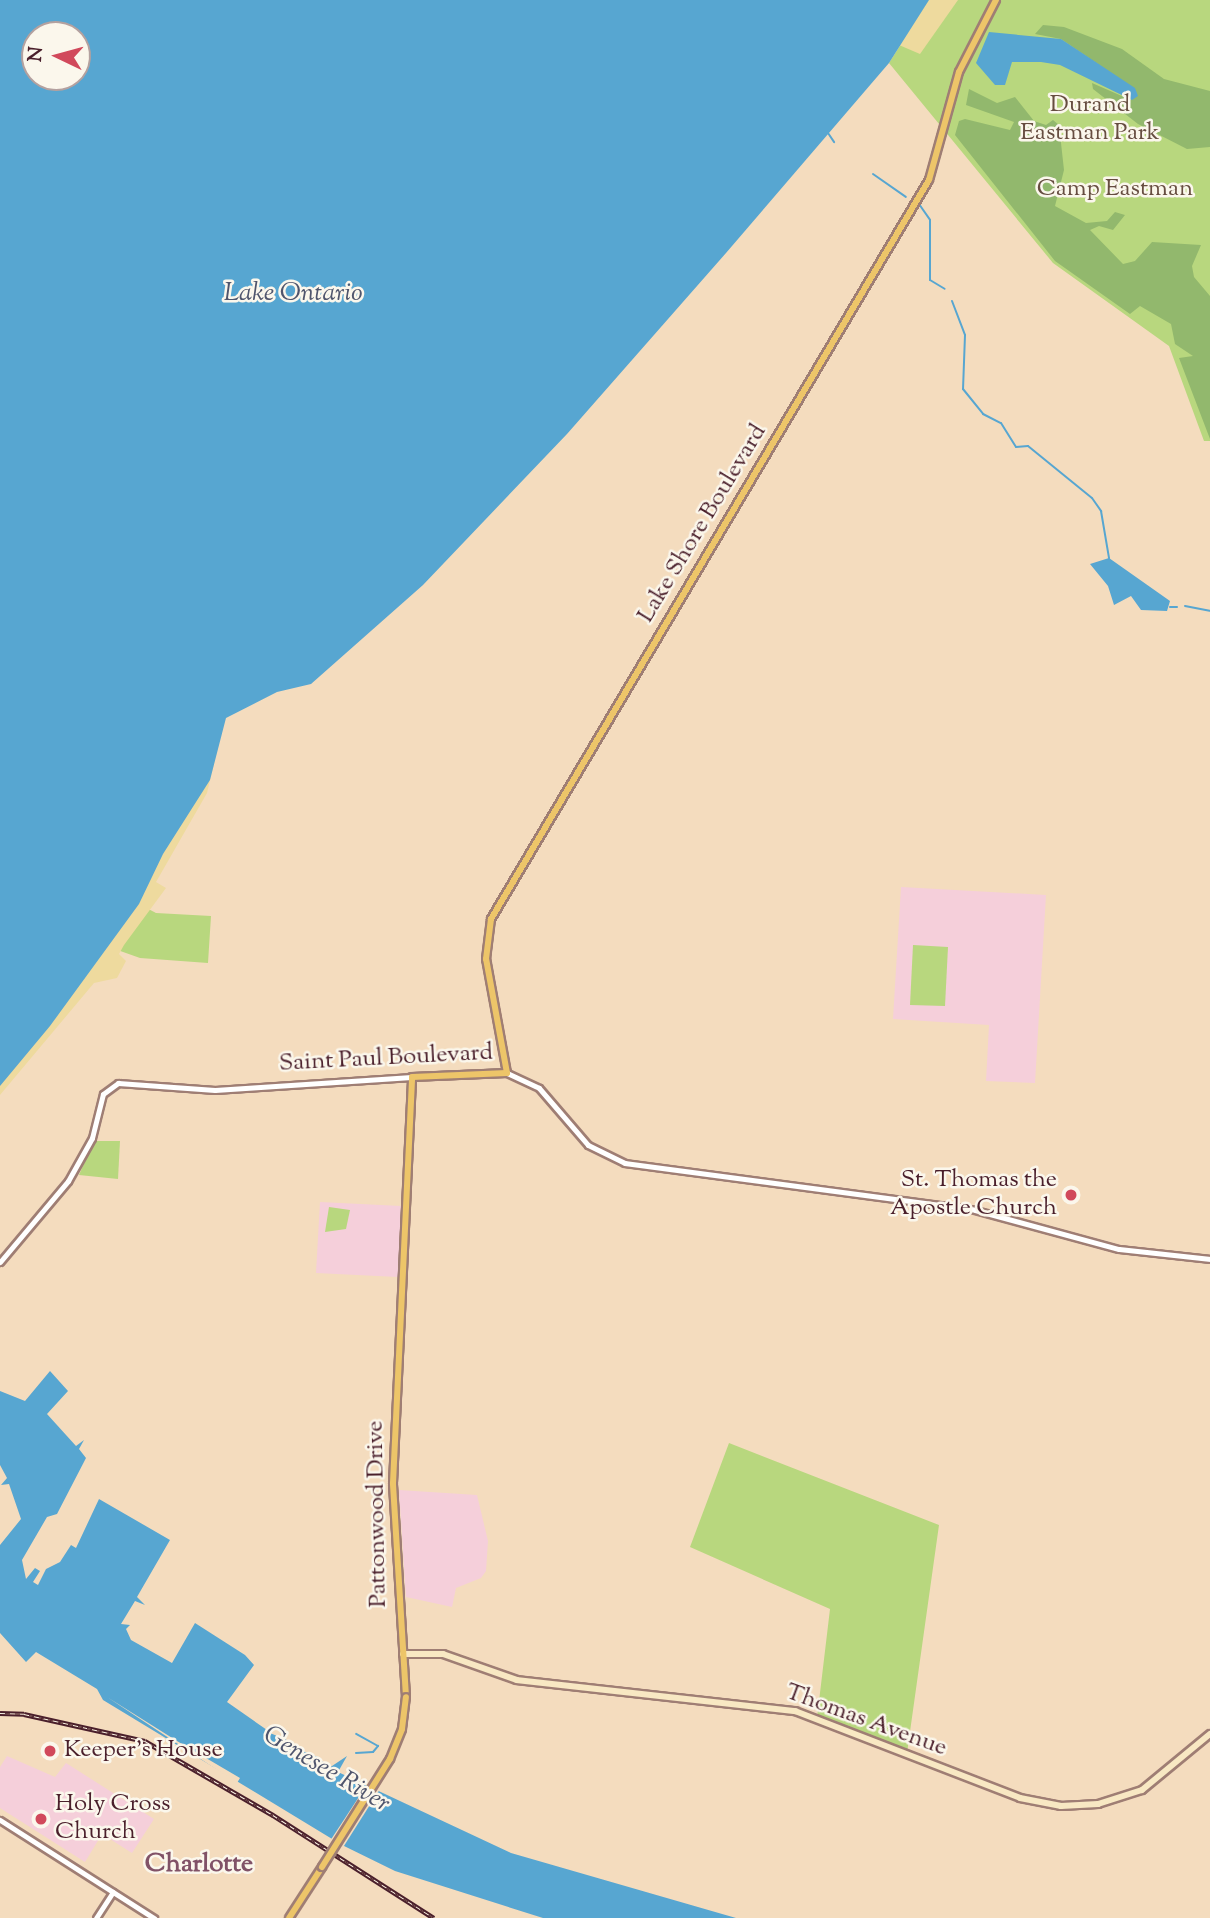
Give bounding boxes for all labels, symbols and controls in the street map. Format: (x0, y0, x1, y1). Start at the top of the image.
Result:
north arrow (21, 21, 91, 91)
text: N (22, 46, 51, 63)
park label: Durand Eastman Park (1020, 92, 1160, 148)
park label: Camp Eastman (1037, 176, 1193, 204)
water label: Lake Ontario (223, 278, 363, 310)
street label: Lake Shore Boulevard (632, 420, 774, 628)
street label: Saint Paul Boulevard (278, 1039, 494, 1079)
place label: St. Thomas the Apostle Church (890, 1167, 1057, 1223)
marker: St. Thomas the Apostle Church (1063, 1187, 1079, 1203)
street label: Pattonwood Drive (362, 1420, 394, 1608)
street label: Thomas Avenue (781, 1678, 951, 1764)
water label: Genesee River (257, 1720, 395, 1820)
place label: Keeper's House (64, 1737, 223, 1765)
marker: Keeper's House (42, 1743, 58, 1759)
place label: Holy Cross Church (55, 1791, 171, 1847)
marker: Holy Cross Church (33, 1811, 49, 1827)
district label: Charlotte (145, 1849, 253, 1881)

